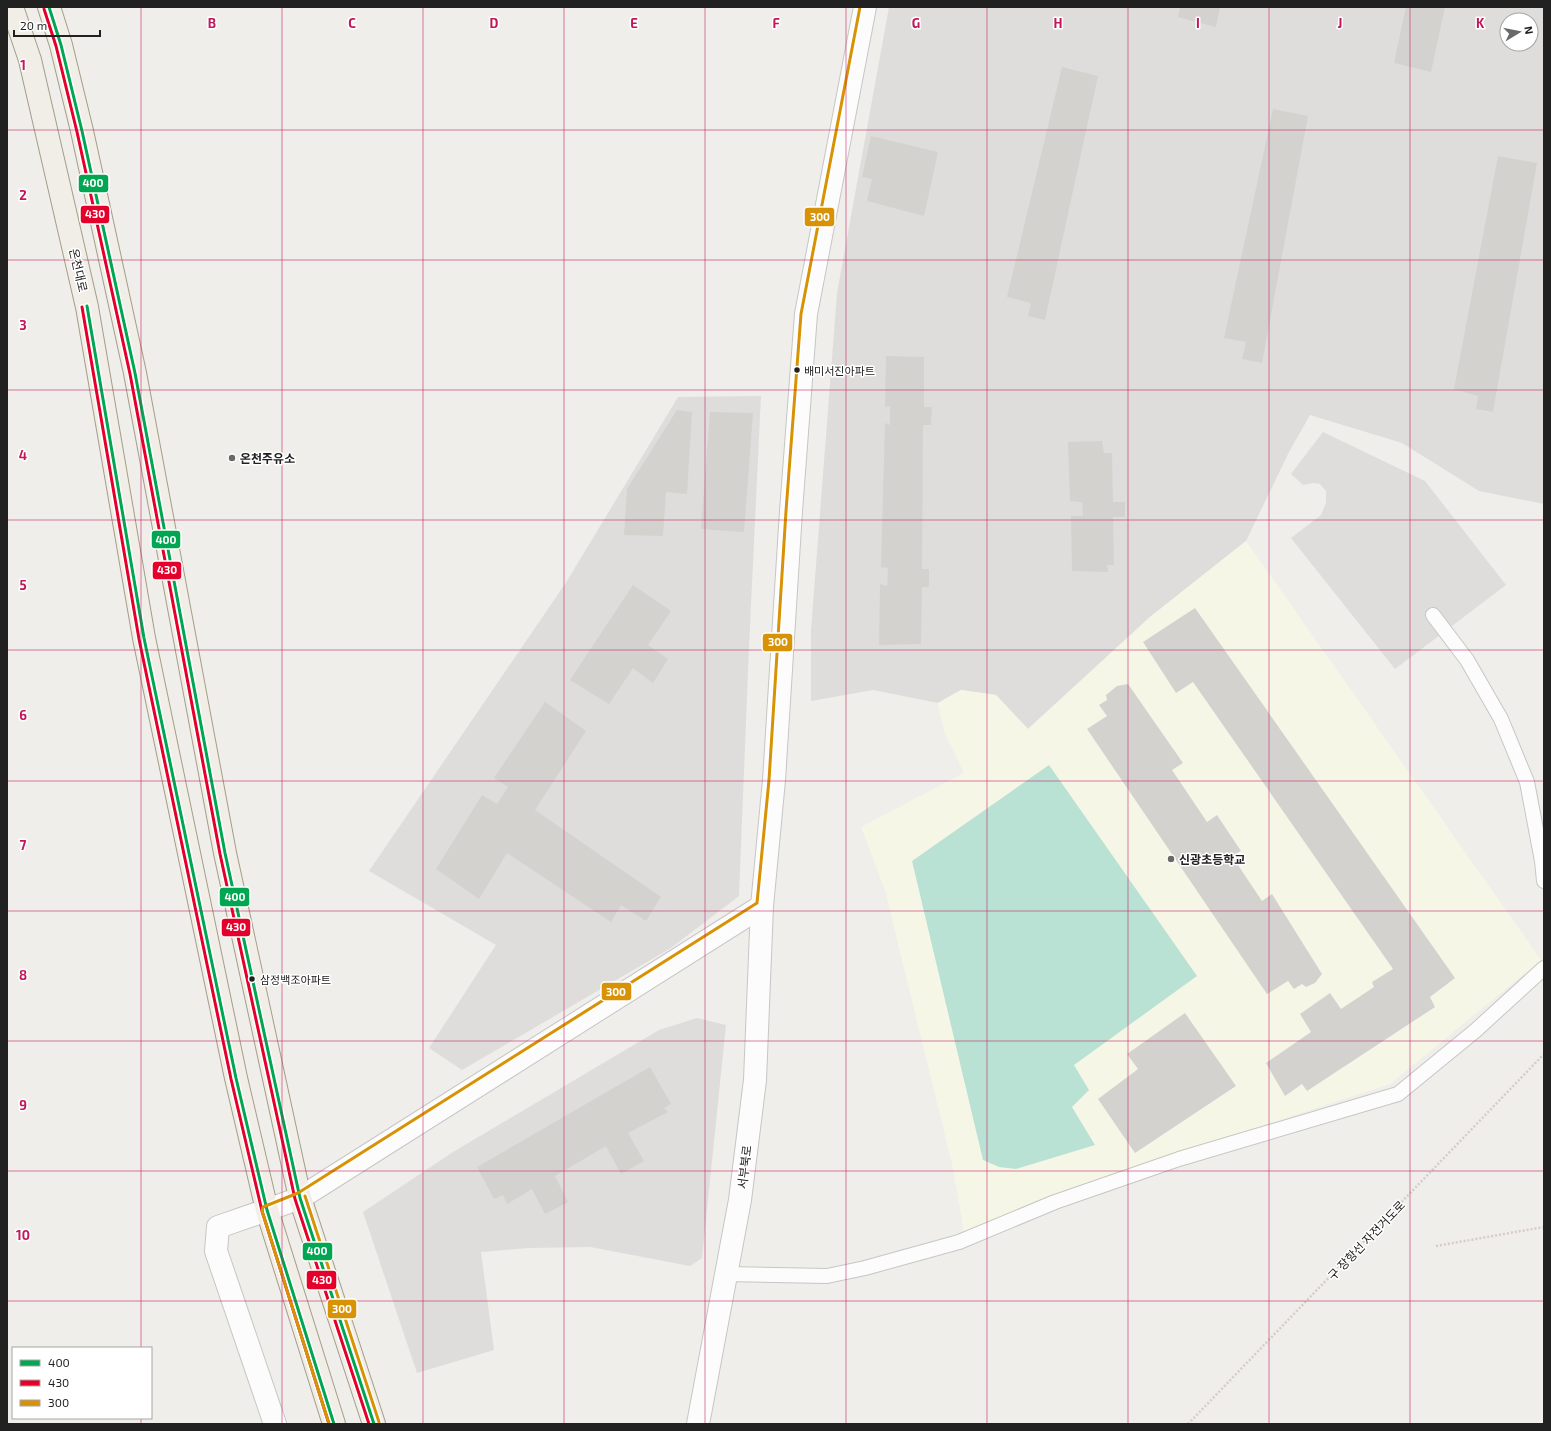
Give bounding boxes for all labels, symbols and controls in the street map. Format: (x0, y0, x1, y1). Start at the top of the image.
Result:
scale bar (14, 12, 100, 38)
north arrow (1499, 12, 1539, 52)
text: B (208, 15, 216, 31)
text: C (348, 15, 356, 31)
text: D (490, 15, 499, 31)
text: E (630, 15, 638, 31)
text: F (772, 15, 780, 31)
text: G (912, 15, 920, 31)
text: H (1054, 15, 1063, 31)
text: I (1196, 15, 1200, 31)
text: J (1338, 15, 1342, 31)
text: K (1476, 15, 1485, 31)
text: 20 m (20, 18, 47, 32)
text: N (1522, 25, 1536, 35)
text: 1 (20, 57, 26, 73)
line badge: 400 (78, 174, 109, 193)
text: 400 (83, 176, 104, 189)
text: 2 (19, 187, 27, 203)
line badge: 430 (80, 205, 110, 224)
text: 430 (85, 207, 105, 220)
line badge: 300 (804, 207, 835, 227)
text: 300 (810, 210, 830, 223)
street label: 온천대로 (67, 247, 91, 293)
text: 3 (19, 317, 27, 333)
place label: 배미서진아파트 (804, 364, 875, 377)
marker: 배미서진아파트 (792, 365, 802, 375)
text: 4 (19, 447, 27, 463)
place label: 온천주유소 (240, 451, 295, 465)
marker: 온천주유소 (227, 453, 237, 463)
line badge: 400 (151, 530, 181, 549)
text: 400 (156, 533, 177, 546)
line badge: 430 (152, 561, 182, 580)
text: 430 (157, 563, 177, 576)
text: 5 (19, 577, 27, 593)
line badge: 300 (762, 633, 793, 652)
text: 300 (768, 635, 788, 648)
text: 6 (19, 707, 27, 723)
text: 7 (20, 837, 27, 853)
place label: 신광초등학교 (1179, 852, 1245, 866)
marker: 신광초등학교 (1166, 854, 1176, 864)
line badge: 400 (219, 887, 250, 907)
text: 400 (225, 890, 246, 903)
line badge: 430 (221, 918, 251, 937)
text: 430 (226, 920, 246, 933)
text: 8 (19, 967, 27, 983)
place label: 삼정백조아파트 (260, 973, 331, 986)
marker: 삼정백조아파트 (247, 974, 257, 984)
line badge: 300 (601, 982, 632, 1001)
text: 300 (606, 985, 626, 998)
text: 9 (19, 1097, 27, 1113)
street label: 서부북로 (734, 1144, 754, 1190)
street label: 구 장항선 자전거도로 (1325, 1197, 1407, 1283)
text: 10 (16, 1227, 30, 1243)
line badge: 400 (302, 1242, 333, 1261)
text: 400 (307, 1244, 328, 1257)
line badge: 430 (306, 1270, 337, 1290)
text: 430 (312, 1273, 332, 1286)
line badge: 300 (327, 1299, 357, 1319)
text: 300 (332, 1302, 352, 1315)
legend (12, 1347, 152, 1419)
text: 400 (48, 1355, 70, 1369)
text: 430 (48, 1375, 69, 1389)
text: 300 (48, 1395, 69, 1409)

